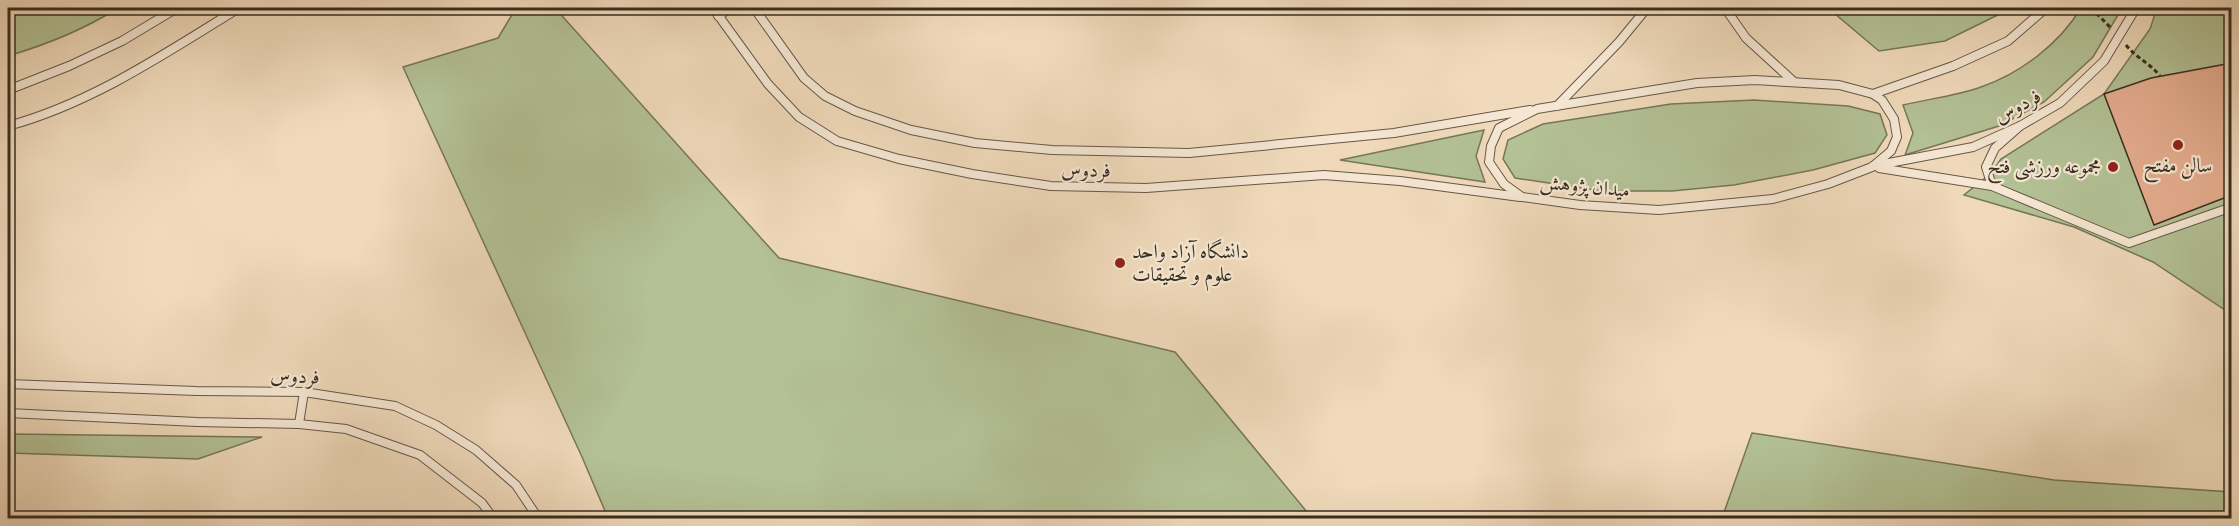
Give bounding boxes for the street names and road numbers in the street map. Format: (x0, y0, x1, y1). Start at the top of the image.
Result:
street label: فردوس (1990, 84, 2046, 130)
street label: فردوس (1061, 158, 1111, 184)
street label: میدان پژوهش (1539, 170, 1631, 204)
street label: فردوس (270, 363, 320, 391)

